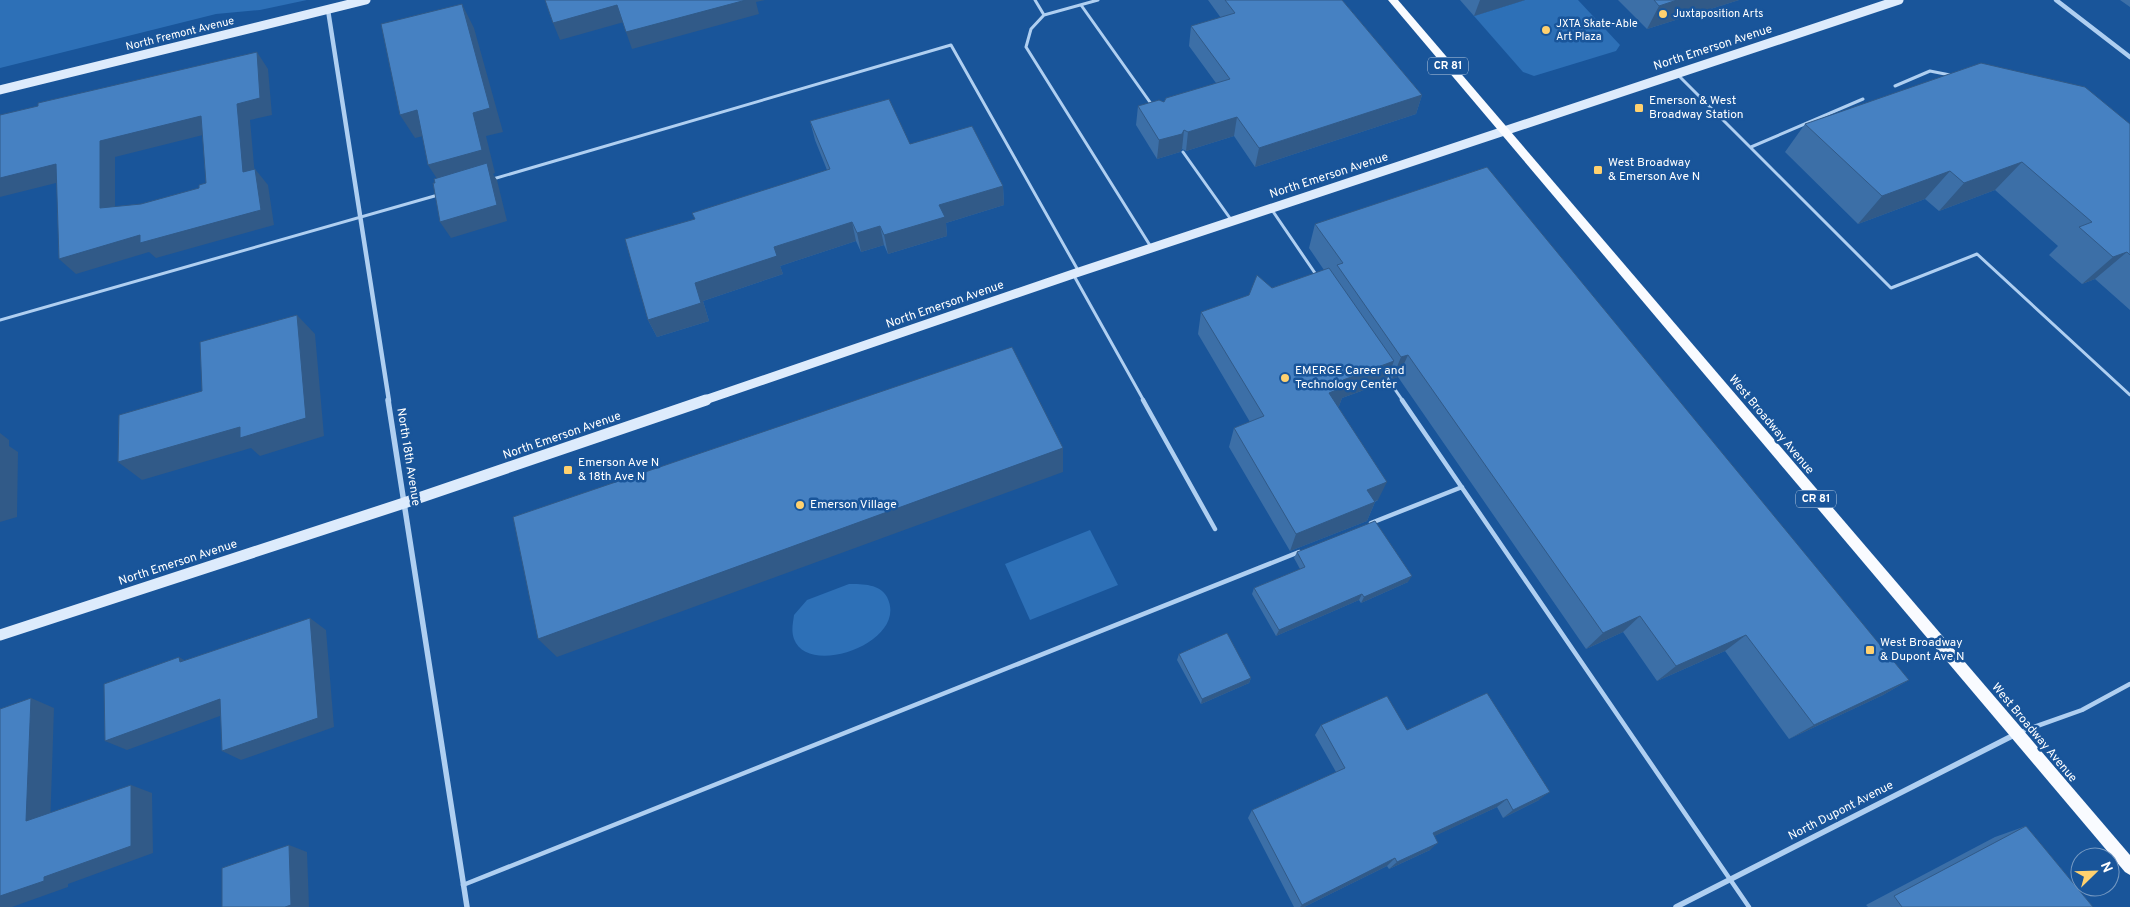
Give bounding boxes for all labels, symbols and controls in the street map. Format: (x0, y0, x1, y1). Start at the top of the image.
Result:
place label: Juxtaposition Arts (1673, 7, 1764, 21)
marker: Juxtaposition Arts (1657, 8, 1669, 20)
street label: North Fremont Avenue (124, 14, 236, 54)
place label: JXTA Skate-Able Art Plaza (1556, 17, 1638, 44)
street label: North Emerson Avenue (1652, 21, 1774, 75)
marker: JXTA Skate-Able Art Plaza (1540, 24, 1552, 36)
road number: CR 81 (1428, 58, 1468, 74)
place label: Emerson & West Broadway Station (1649, 93, 1744, 123)
marker: Emerson & West Broadway Station (1633, 102, 1645, 114)
street label: North Emerson Avenue (1268, 149, 1390, 203)
place label: West Broadway & Emerson Ave N (1608, 155, 1700, 185)
marker: West Broadway & Emerson Ave N (1592, 164, 1604, 176)
street label: North Emerson Avenue (884, 277, 1006, 333)
place label: EMERGE Career and Technology Center (1295, 363, 1404, 393)
marker: EMERGE Career and Technology Center (1279, 372, 1291, 384)
street label: West Broadway Avenue (1725, 372, 1817, 478)
street label: North 18th Avenue (392, 407, 424, 507)
street label: North Emerson Avenue (501, 408, 623, 464)
place label: Emerson Ave N & 18th Ave N (578, 455, 659, 485)
marker: Emerson Ave N & 18th Ave N (562, 464, 574, 476)
road number: CR 81 (1796, 490, 1836, 508)
place label: Emerson Village (810, 497, 897, 513)
marker: Emerson Village (794, 499, 806, 511)
street label: North Emerson Avenue (117, 536, 239, 590)
place label: West Broadway & Dupont Ave N (1880, 635, 1964, 665)
marker: West Broadway & Dupont Ave N (1864, 644, 1876, 656)
street label: West Broadway Avenue (1988, 680, 2080, 786)
street label: North Dupont Avenue (1786, 778, 1896, 844)
north arrow (2070, 847, 2120, 897)
text: N (2096, 860, 2115, 875)

